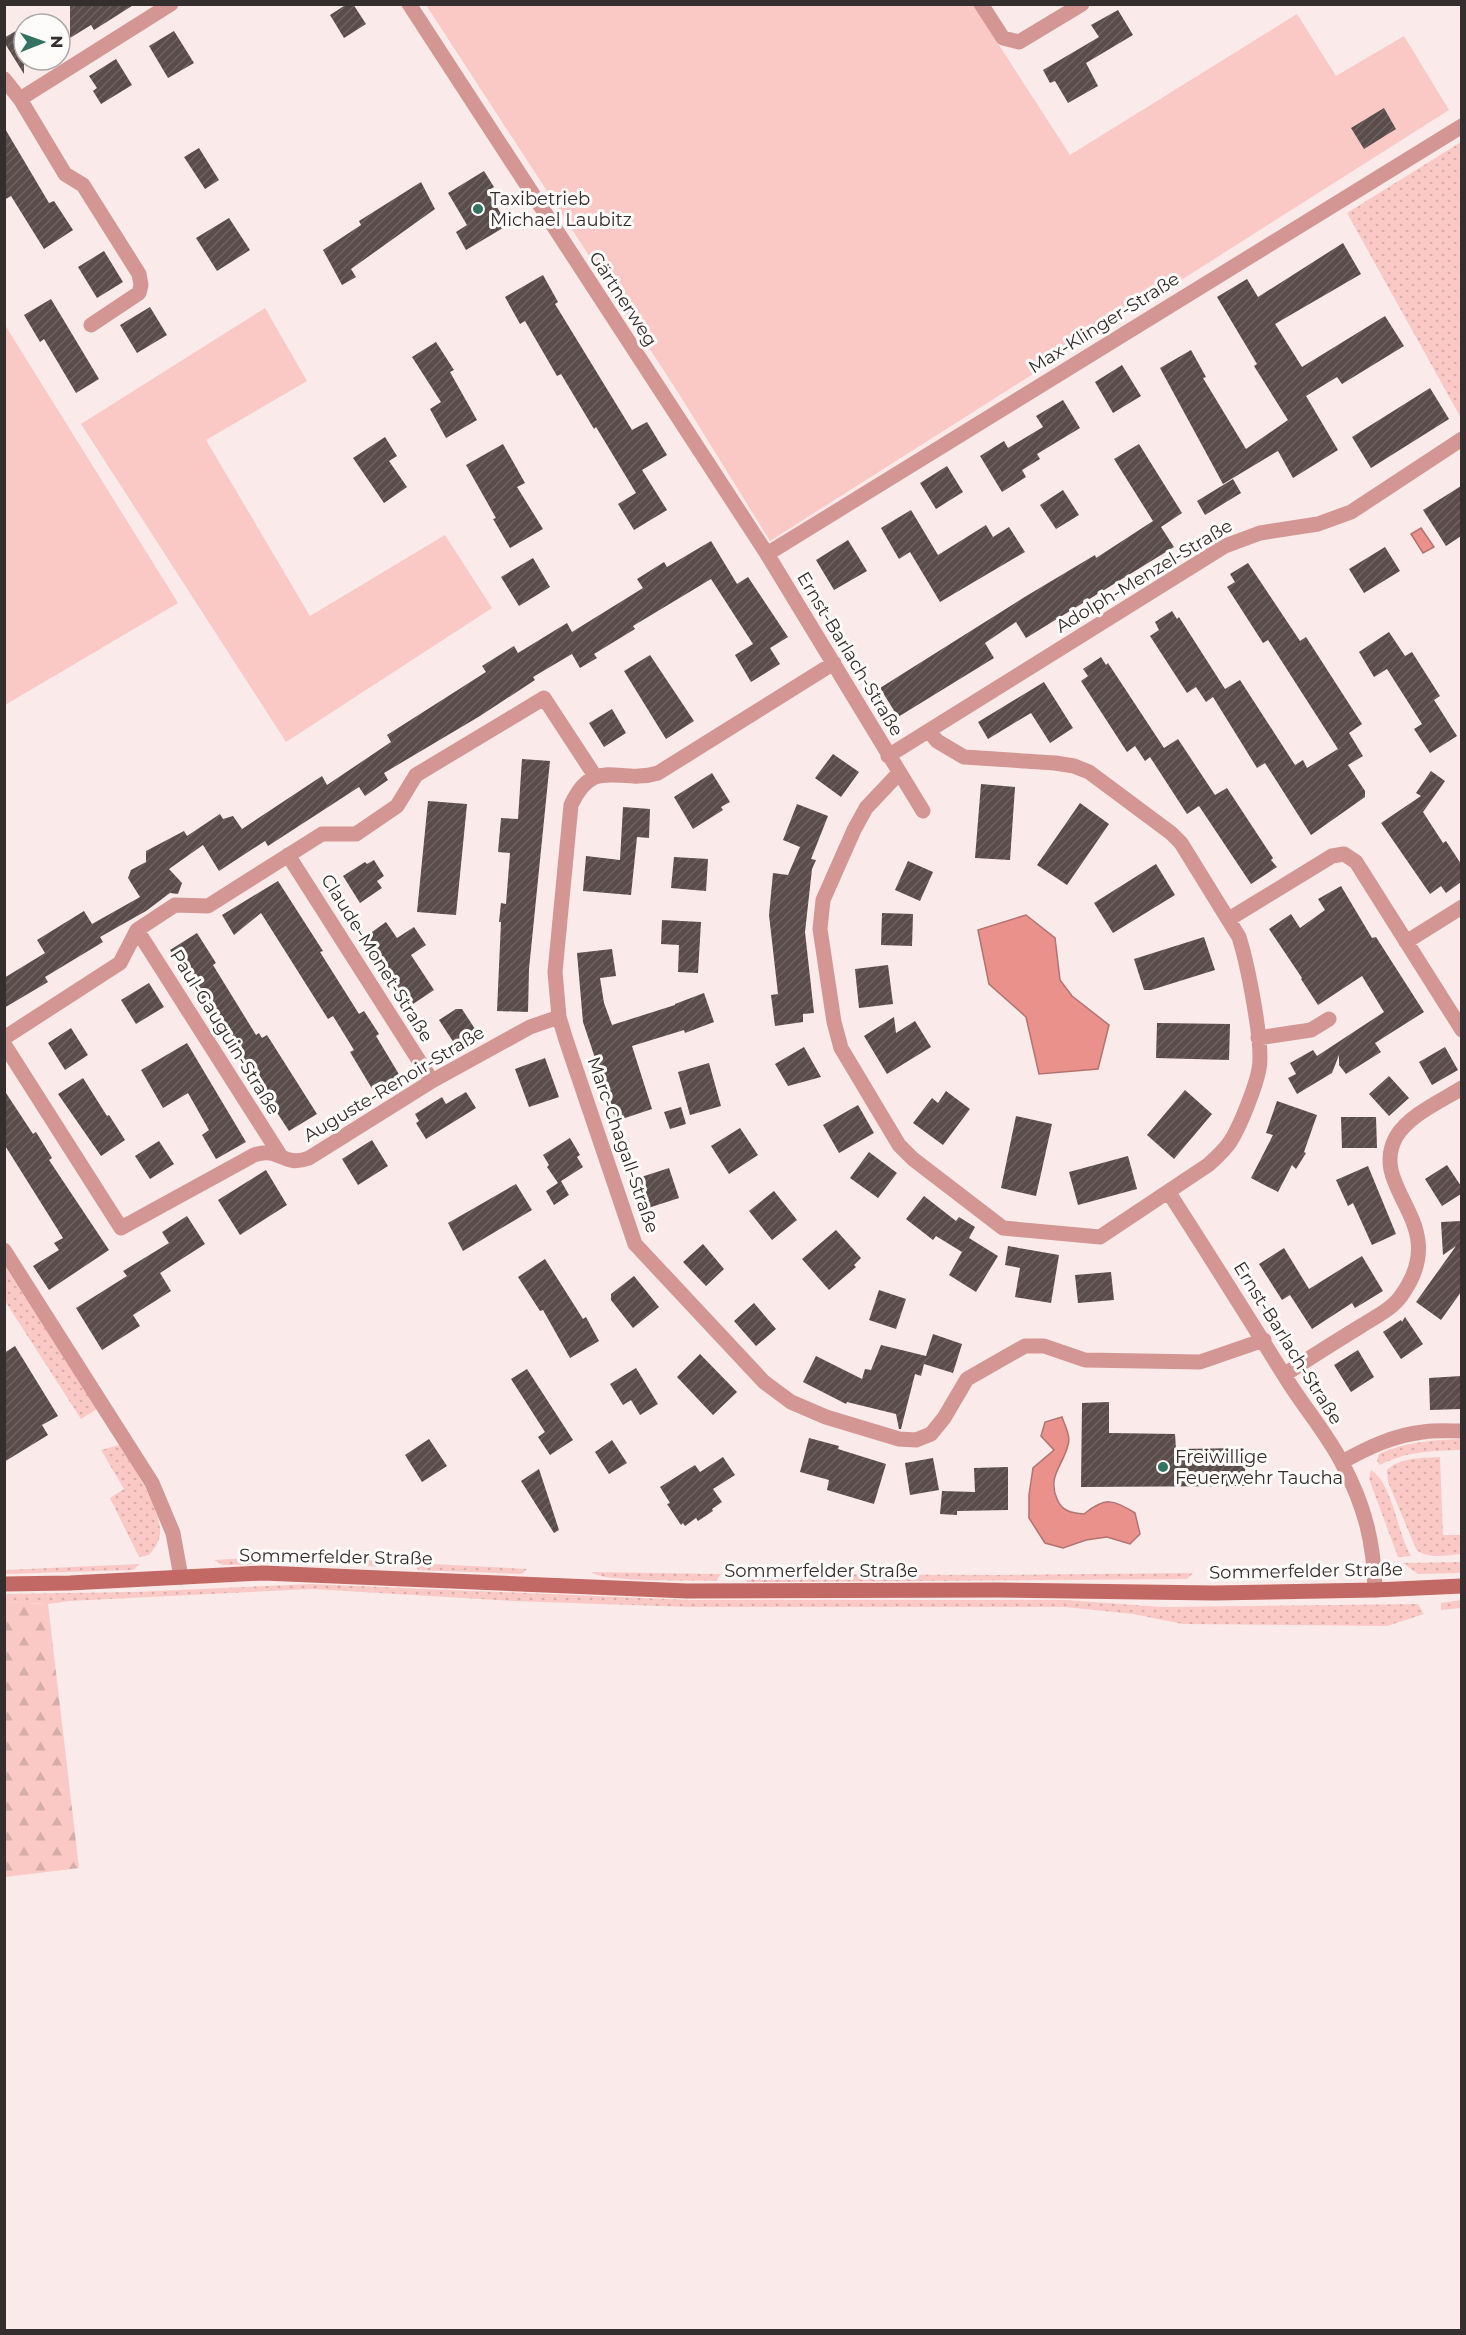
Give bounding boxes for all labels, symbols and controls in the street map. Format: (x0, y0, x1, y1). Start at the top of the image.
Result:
north arrow (12, 12, 72, 72)
text: N (47, 35, 66, 48)
place label: Taxibetrieb Michael Laubitz (490, 188, 632, 231)
marker: Taxibetrieb Michael Laubitz (471, 202, 485, 216)
street label: Gärtnerweg (584, 247, 662, 351)
street label: Max-Klinger-Straße (1025, 268, 1184, 378)
street label: Adolph-Menzel-Straße (1052, 514, 1236, 638)
street label: Ernst-Barlach-Straße (792, 568, 908, 740)
street label: Claude-Monet-Straße (316, 870, 438, 1046)
street label: Paul-Gauguin-Straße (165, 946, 285, 1119)
street label: Auguste-Renoir-Straße (300, 1021, 489, 1147)
street label: Marc-Chagall-Straße (582, 1054, 664, 1236)
street label: Ernst-Barlach-Straße (1229, 1257, 1347, 1429)
place label: Freiwillige Feuerwehr Taucha (1175, 1446, 1343, 1489)
marker: Freiwillige Feuerwehr Taucha (1156, 1460, 1170, 1474)
street label: Sommerfelder Straße (239, 1544, 433, 1570)
street label: Sommerfelder Straße (1209, 1558, 1403, 1584)
street label: Sommerfelder Straße (724, 1560, 918, 1582)

